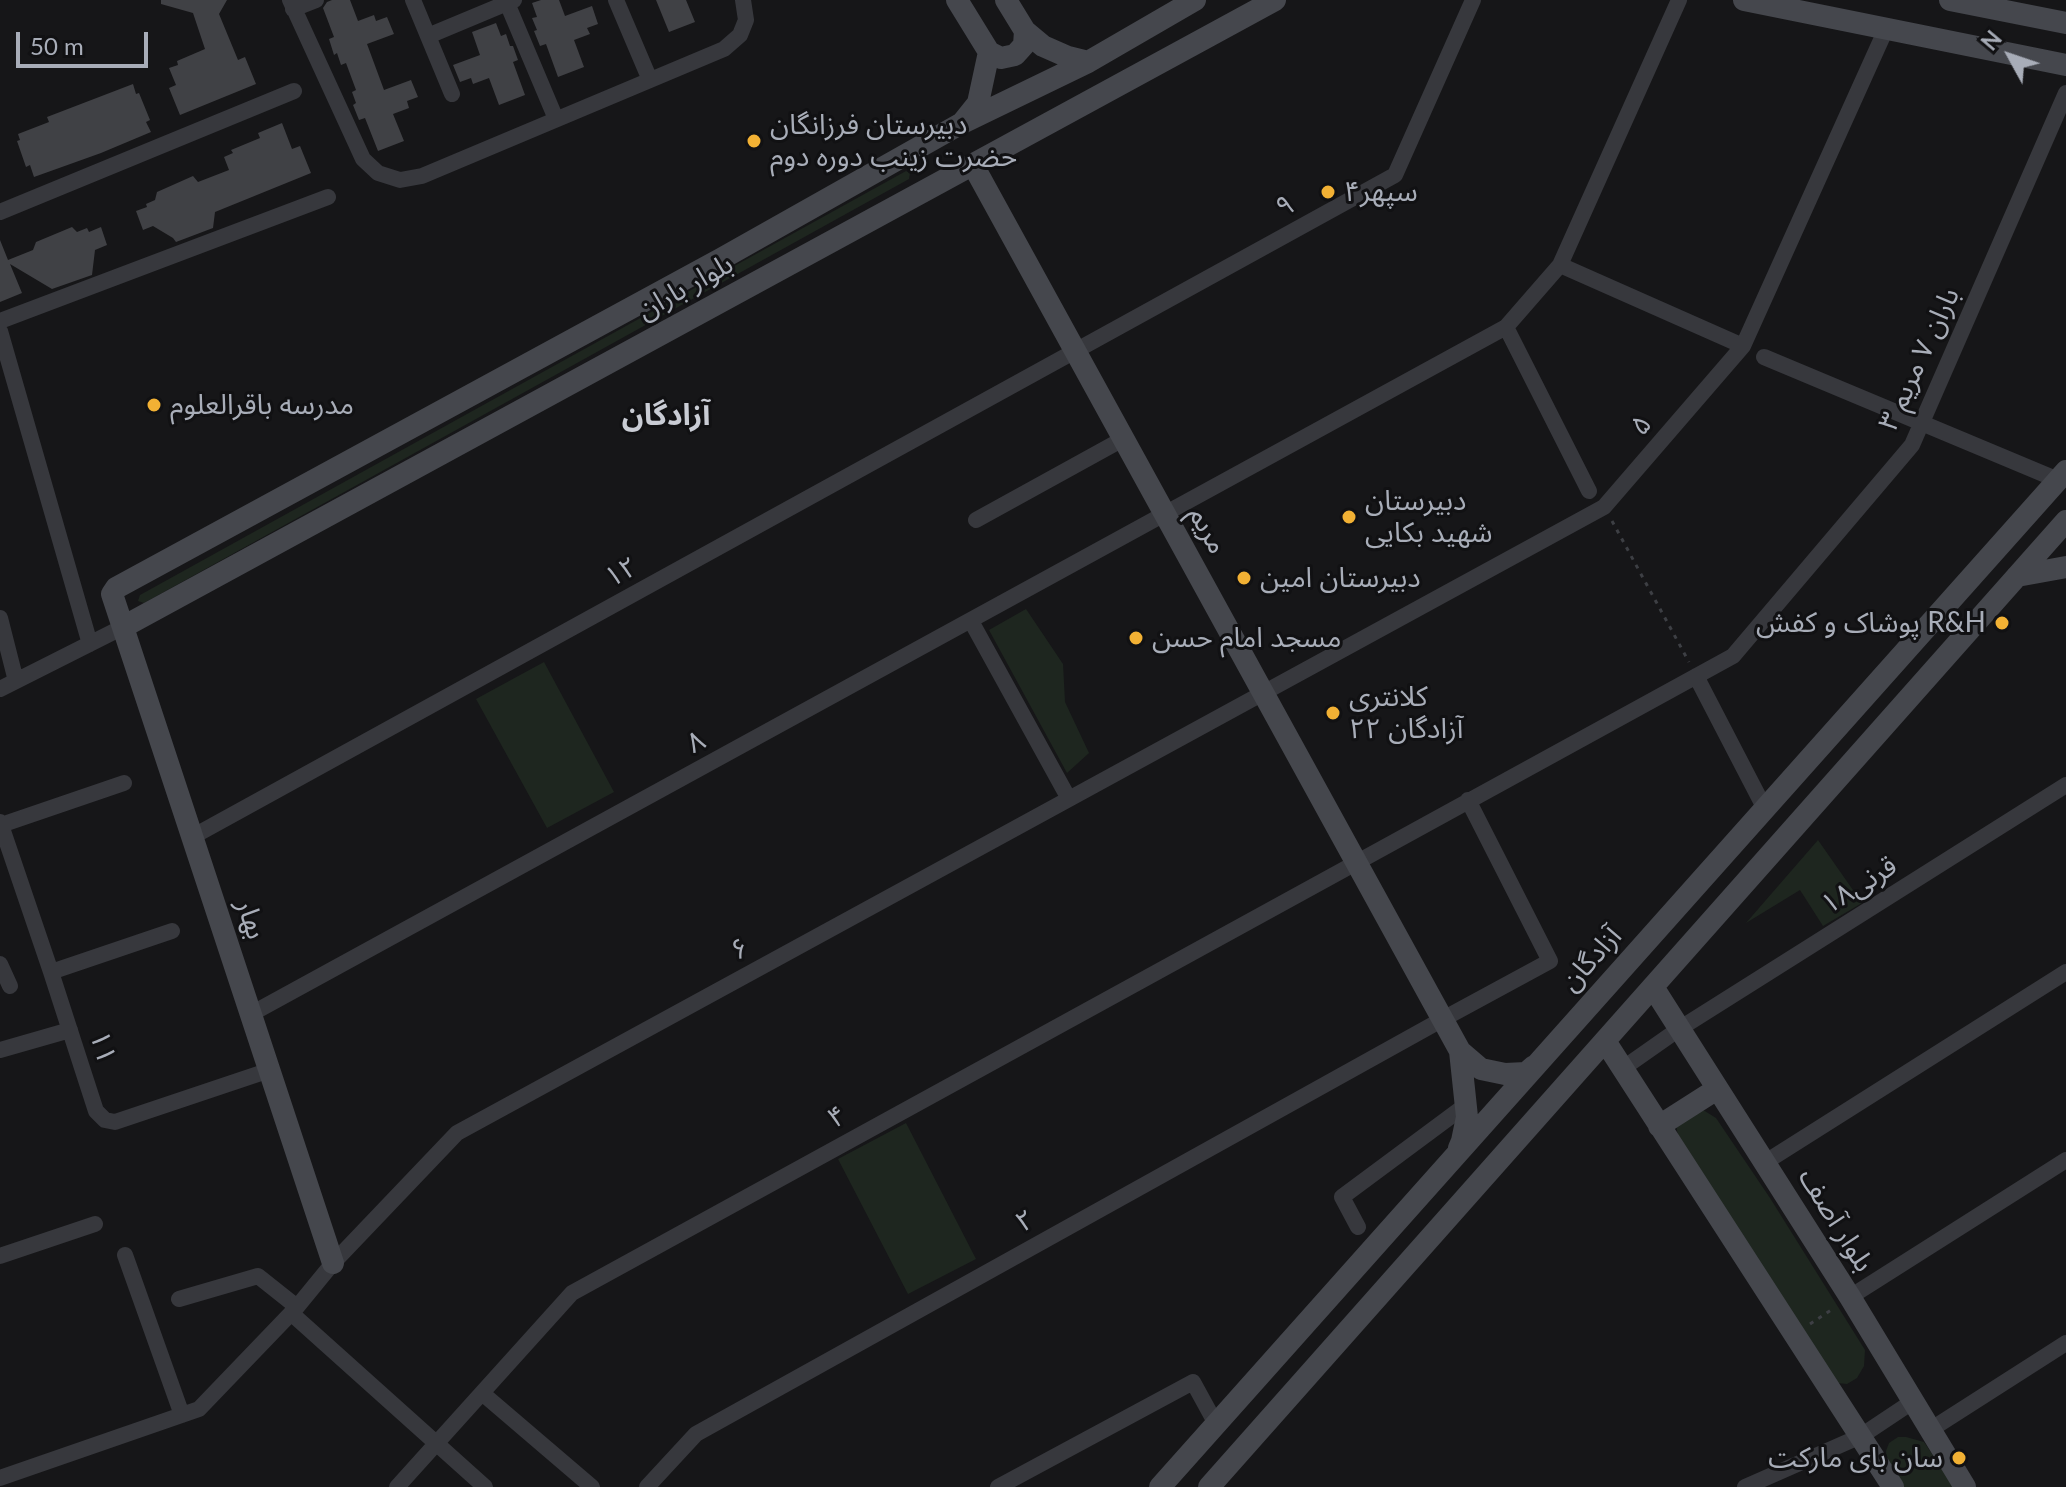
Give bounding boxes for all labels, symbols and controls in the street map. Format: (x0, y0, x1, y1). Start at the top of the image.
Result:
scale bar (20, 16, 152, 66)
north arrow (1970, 16, 2050, 96)
text: N (1975, 25, 2007, 55)
text: 50 m (30, 31, 84, 60)
place label: دبیرستان فرزانگان حضرت زینب دوره دوم (770, 108, 1017, 174)
marker: دبیرستان فرزانگان حضرت زینب دوره دوم (745, 132, 763, 150)
place label: سپهر۴ (1344, 175, 1418, 209)
marker: سپهر۴ (1319, 183, 1337, 201)
street label: ۹ (1270, 187, 1300, 225)
street label: بلوار باران (631, 247, 739, 327)
street label: باران ۷ مریم ۳ (1871, 282, 1967, 436)
place label: مدرسه باقرالعلوم (170, 388, 354, 422)
marker: مدرسه باقرالعلوم (145, 396, 163, 414)
district label: آزادگان (622, 397, 710, 433)
street label: ۵ (1623, 408, 1659, 442)
place label: دبیرستان شهید بکایی (1365, 484, 1493, 550)
street label: مریم (1181, 500, 1235, 560)
marker: دبیرستان شهید بکایی (1340, 508, 1358, 526)
street label: ۱۲ (599, 550, 643, 594)
place label: دبیرستان امین (1260, 561, 1421, 595)
marker: دبیرستان امین (1235, 569, 1253, 587)
place label: پوشاک و کفش R&H (1756, 606, 1986, 640)
marker: پوشاک و کفش R&H (1993, 614, 2011, 632)
place label: مسجد امام حسن (1152, 621, 1341, 655)
marker: مسجد امام حسن (1127, 629, 1145, 647)
place label: کلانتری ۲۲ آزادگان (1349, 680, 1463, 746)
marker: کلانتری ۲۲ آزادگان (1324, 704, 1342, 722)
street label: ۸ (681, 723, 711, 761)
street label: قرنی۱۸ (1815, 849, 1903, 921)
street label: بهار (229, 895, 273, 943)
street label: آزادگان (1553, 920, 1629, 998)
street label: ۶ (725, 930, 755, 968)
street label: ۱۱ (82, 1027, 124, 1067)
street label: ۴ (822, 1098, 852, 1136)
street label: بلوار آصف (1791, 1162, 1881, 1278)
street label: ۲ (1010, 1202, 1040, 1240)
place label: سان بای مارکت (1768, 1441, 1943, 1475)
marker: سان بای مارکت (1950, 1449, 1968, 1467)

